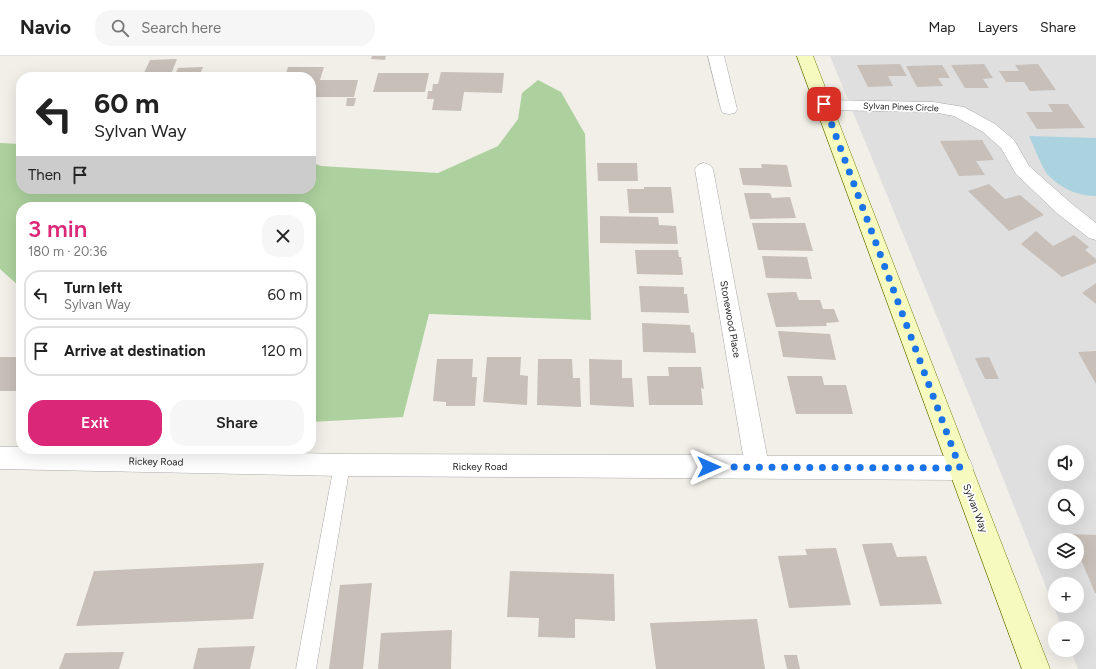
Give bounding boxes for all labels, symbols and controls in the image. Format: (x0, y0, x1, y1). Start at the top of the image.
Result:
search box (95, 10, 375, 46)
text: Navio (20, 16, 71, 39)
icon: search (109, 17, 131, 39)
text: Search here (141, 19, 221, 37)
text: Map (928, 19, 956, 36)
text: Layers (978, 19, 1018, 36)
text: Share (1040, 19, 1076, 36)
text: 60 m (94, 86, 159, 120)
pin (807, 87, 841, 121)
icon: left (28, 88, 80, 140)
icon: arrive (813, 93, 835, 115)
street label: Sylvan Pines Circle (863, 100, 939, 113)
text: Sylvan Way (94, 120, 186, 142)
icon: arrive (69, 164, 91, 186)
text: Then (28, 166, 61, 184)
text: 3 min (28, 214, 87, 243)
button: close (262, 215, 304, 257)
text: 180 m · 20:36 (28, 244, 107, 259)
text: Turn left (64, 279, 122, 297)
street label: Stonewood Place (717, 279, 744, 359)
icon: left (30, 284, 52, 306)
text: 60 m (267, 286, 302, 304)
text: Sylvan Way (64, 297, 131, 312)
icon: arrive (30, 340, 52, 362)
text: Arrive at destination (64, 342, 205, 360)
text: 120 m (261, 342, 302, 360)
button: Exit (28, 400, 162, 446)
button: Share (170, 400, 304, 446)
map controls (1048, 445, 1084, 657)
button: sound (1048, 445, 1084, 481)
position arrow (688, 446, 730, 488)
street label: Rickey Road (128, 455, 184, 468)
street label: Rickey Road (453, 460, 508, 473)
street label: Sylvan Way (960, 482, 991, 535)
button: search (1048, 489, 1084, 525)
button: layers (1048, 533, 1084, 569)
button: + (1048, 577, 1084, 613)
button: − (1048, 621, 1084, 657)

